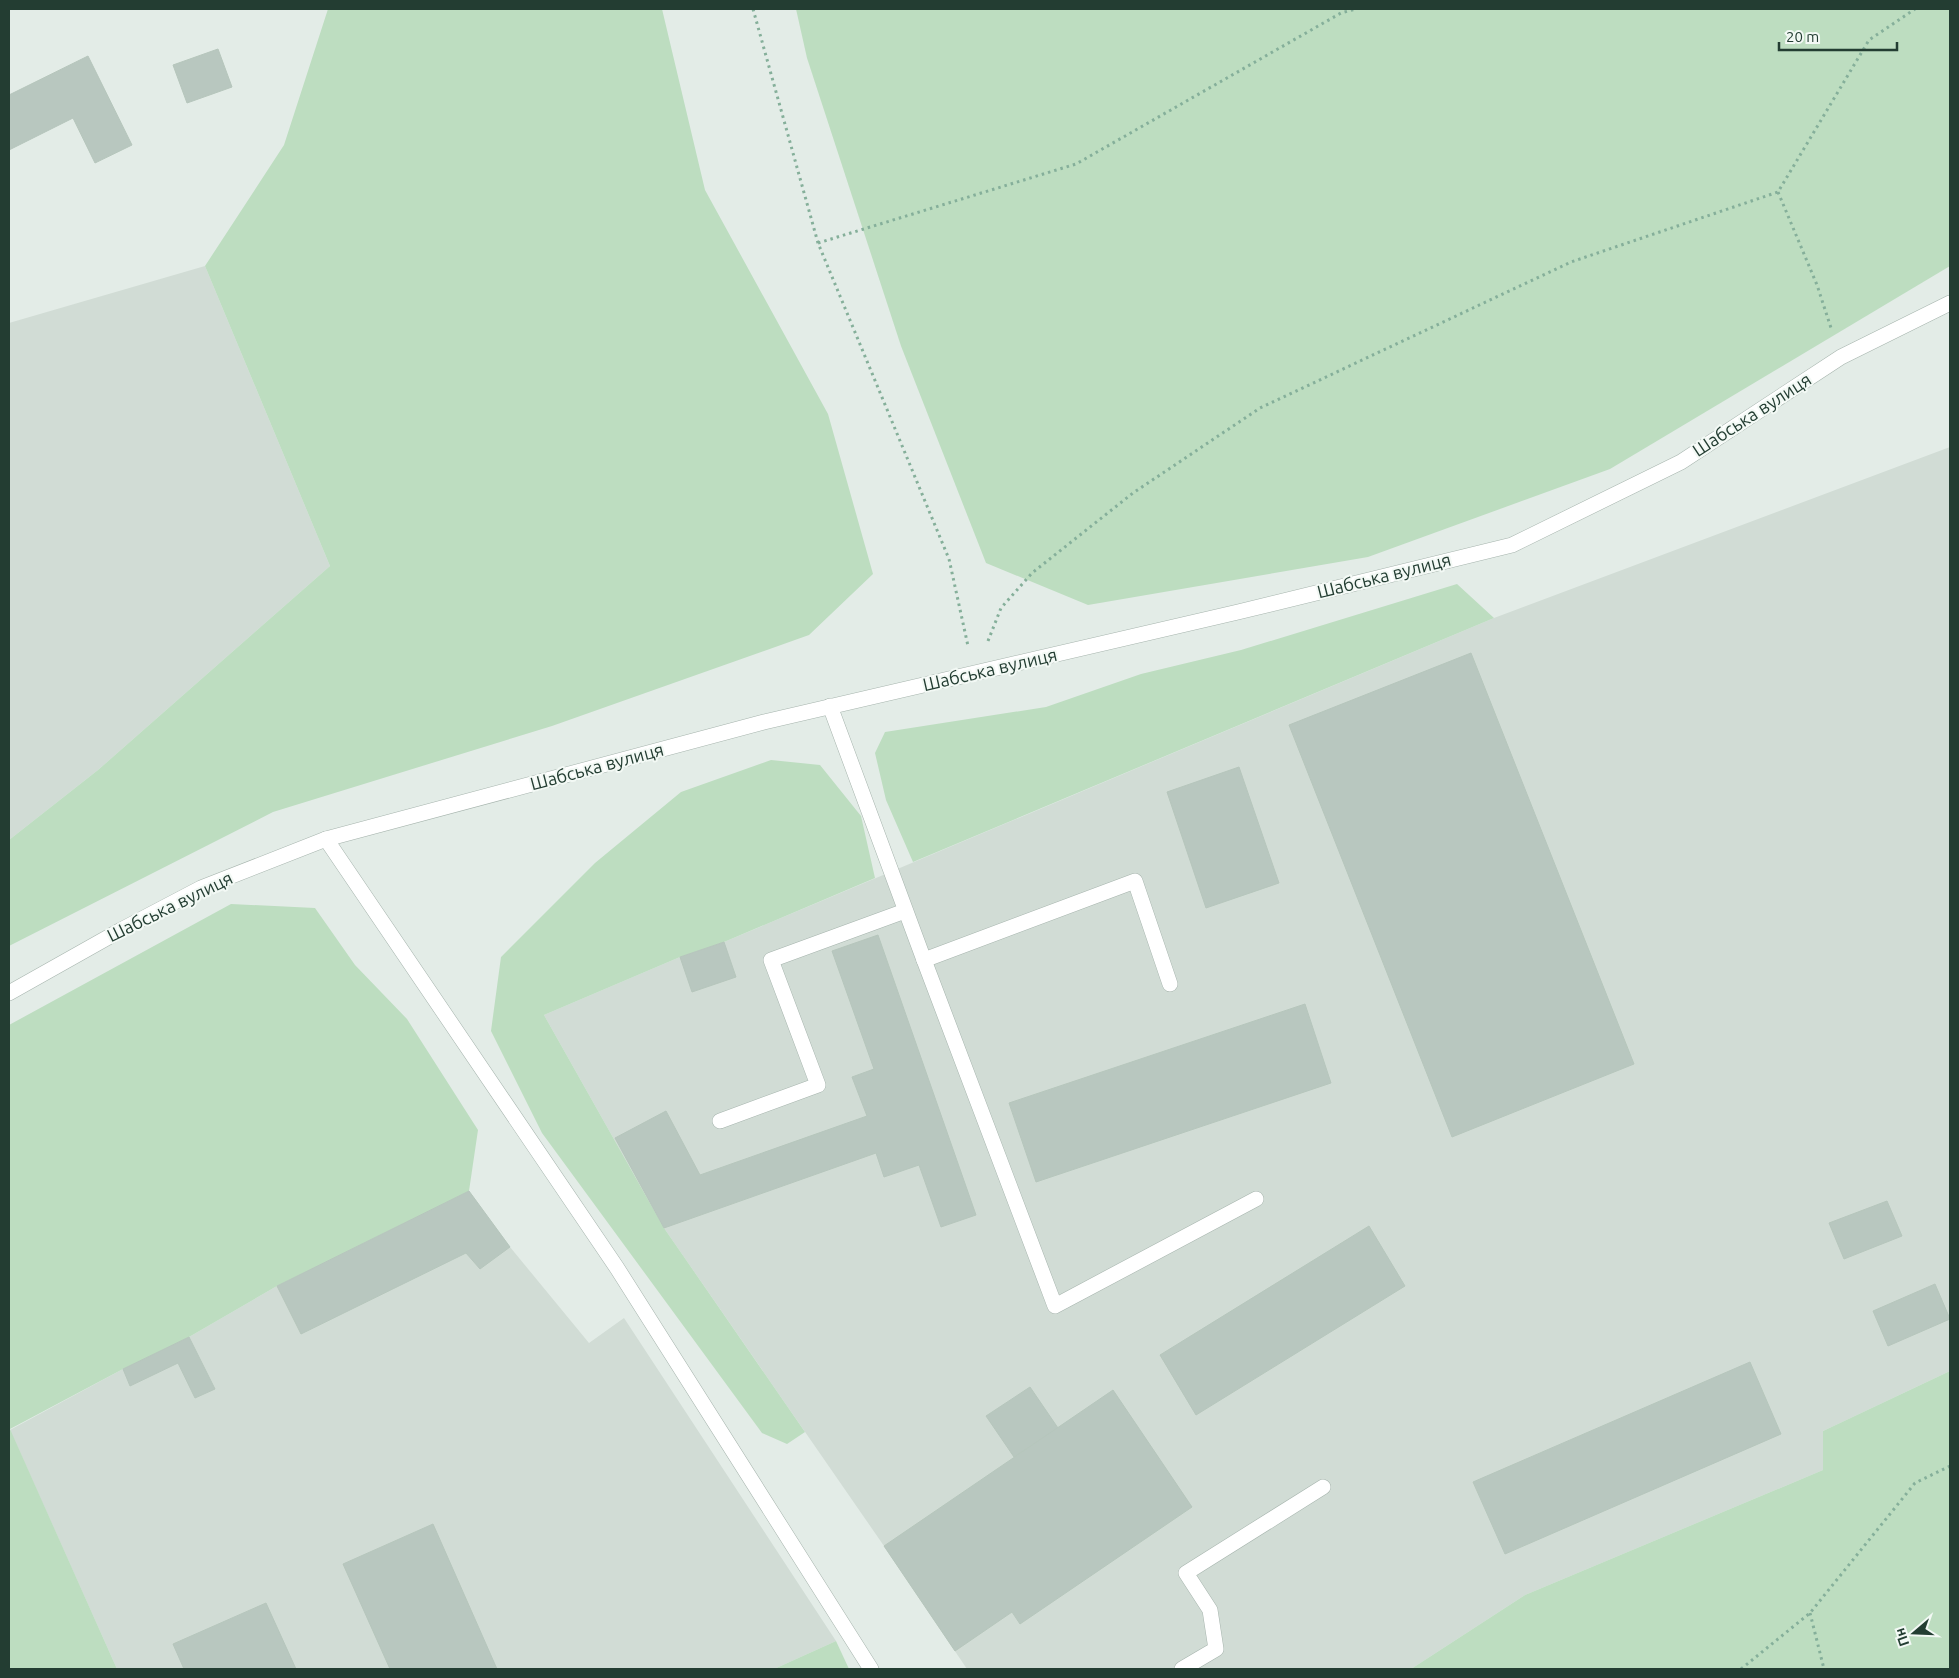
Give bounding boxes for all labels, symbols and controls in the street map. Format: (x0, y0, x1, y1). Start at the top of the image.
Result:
scale bar (1779, 20, 1896, 52)
text: 20 m (1786, 28, 1819, 45)
street label: Шабська вулиця (1688, 368, 1814, 460)
street label: Шабська вулиця (1315, 549, 1453, 601)
street label: Шабська вулиця (921, 644, 1059, 694)
street label: Шабська вулиця (528, 739, 666, 793)
street label: Шабська вулиця (104, 867, 236, 945)
north arrow (1889, 1608, 1939, 1658)
text: Пн (1891, 1626, 1912, 1649)

